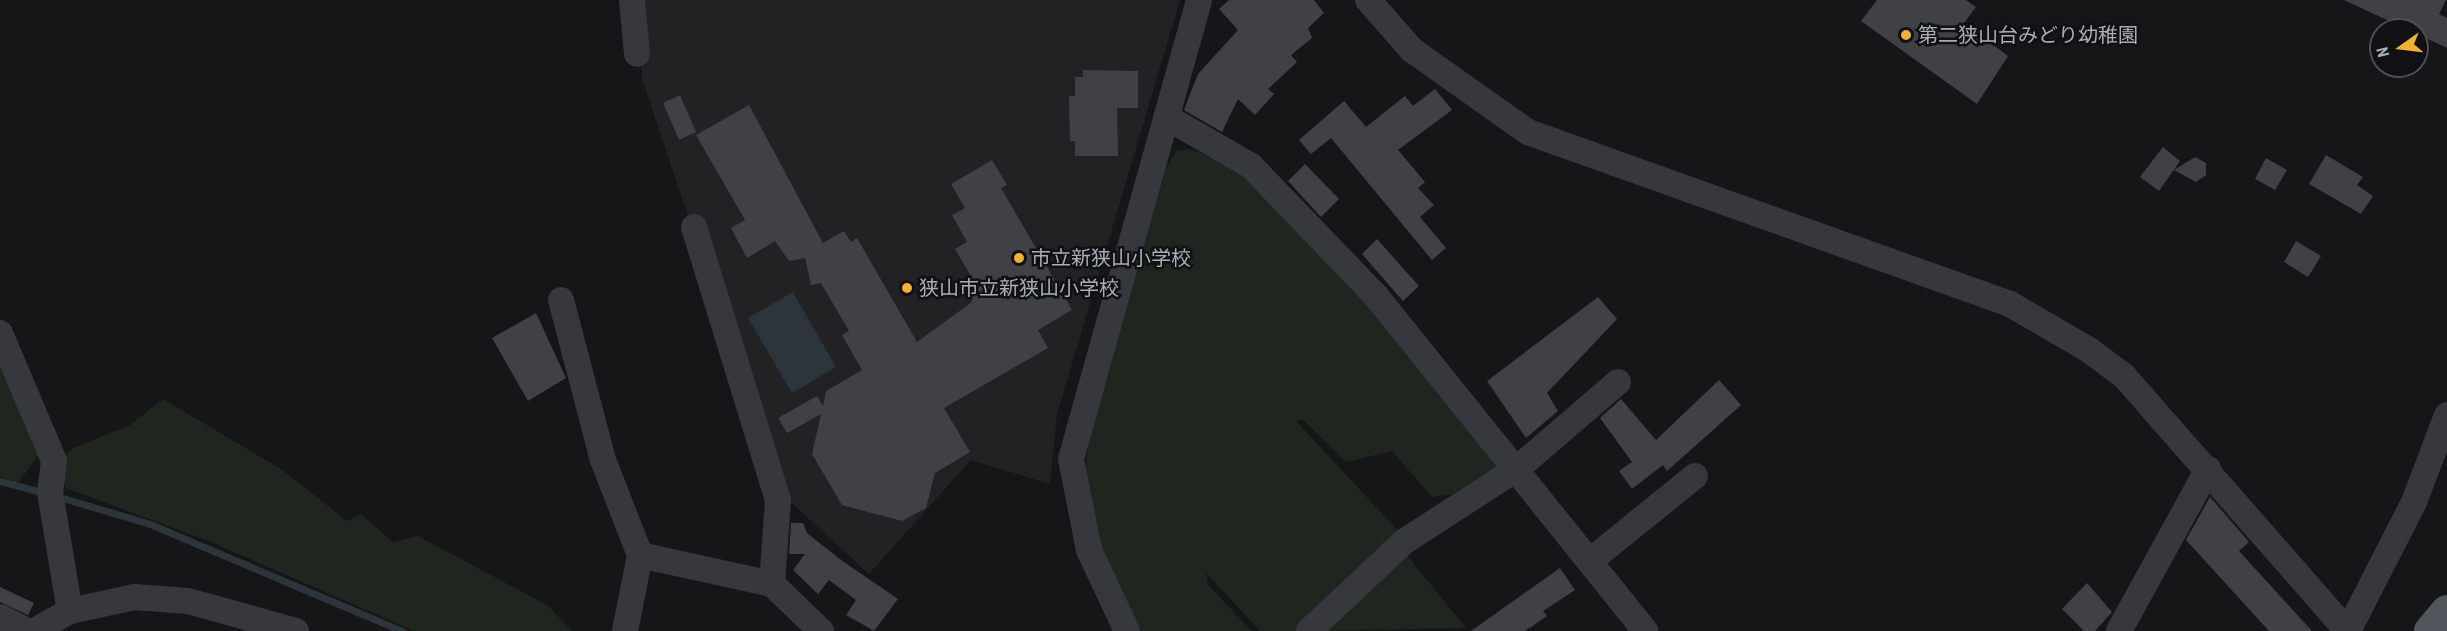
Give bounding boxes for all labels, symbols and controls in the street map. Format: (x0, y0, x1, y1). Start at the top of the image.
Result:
north arrow (2369, 18, 2429, 78)
place label: 第二狭山台みどり幼稚園 (1918, 23, 2138, 47)
marker: 第二狭山台みどり幼稚園 (1899, 28, 1913, 42)
text: N (2373, 45, 2393, 59)
place label: 市立新狭山小学校 (1031, 246, 1191, 270)
marker: 市立新狭山小学校 (1012, 251, 1026, 265)
place label: 狭山市立新狭山小学校 (919, 276, 1119, 300)
marker: 狭山市立新狭山小学校 (900, 281, 914, 295)

